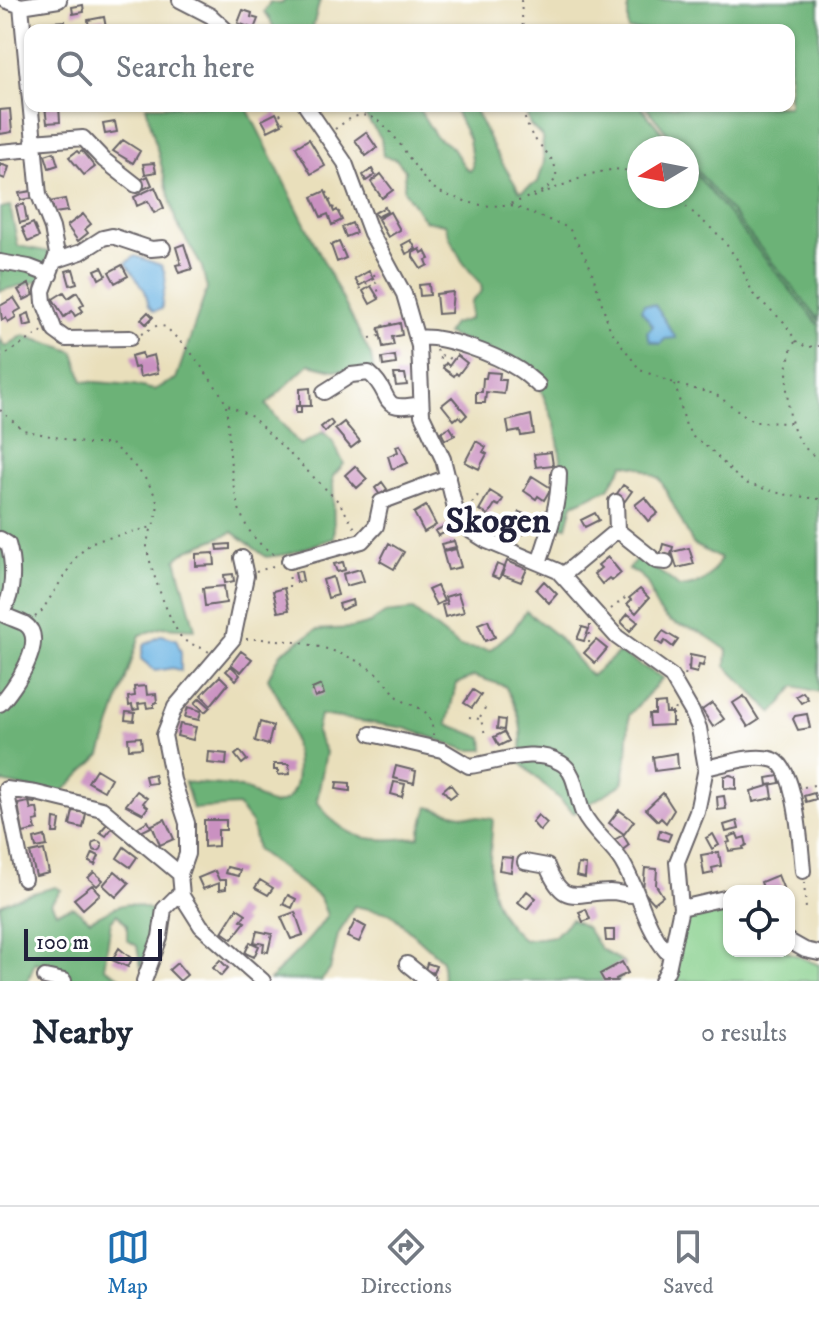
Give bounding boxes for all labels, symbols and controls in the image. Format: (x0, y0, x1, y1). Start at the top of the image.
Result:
search box (24, 24, 795, 112)
icon: search (52, 46, 96, 90)
text: Search here (116, 50, 255, 87)
north arrow (627, 136, 699, 208)
district label: Skogen (445, 499, 551, 544)
map controls (723, 885, 795, 957)
button: locate (723, 885, 795, 957)
scale bar (24, 925, 162, 961)
text: 100 m (36, 929, 89, 956)
text: Nearby (32, 1012, 133, 1054)
text: 0 results (701, 1017, 787, 1050)
tab: Map (106, 1225, 150, 1300)
tab: Directions (361, 1225, 452, 1300)
tab: Saved (663, 1225, 713, 1300)

